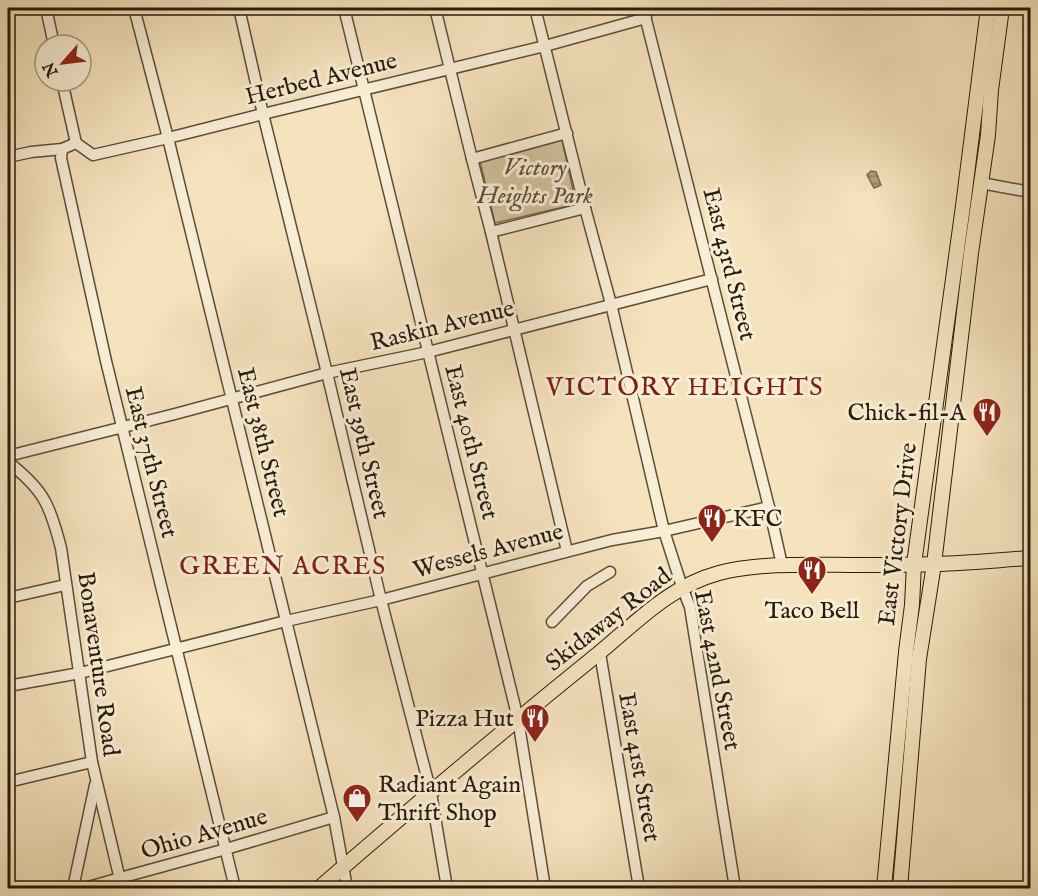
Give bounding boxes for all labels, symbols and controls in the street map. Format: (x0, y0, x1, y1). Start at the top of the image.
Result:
north arrow (33, 33, 93, 93)
street label: Herbed Avenue (242, 46, 400, 113)
text: N (39, 58, 64, 81)
park label: Victory Heights Park (476, 153, 593, 212)
street label: East 43rd Street (695, 185, 762, 344)
street label: Raskin Avenue (367, 294, 518, 359)
street label: East 40th Street (436, 362, 505, 523)
street label: East 38th Street (229, 364, 296, 520)
street label: East 39th Street (331, 365, 396, 522)
district label: VICTORY HEIGHTS (545, 371, 824, 404)
street label: East 37th Street (117, 383, 184, 541)
restaurant icon: Chick-fil-A (971, 396, 1003, 438)
place label: Chick-fil-A (848, 398, 967, 429)
street label: East Victory Drive (872, 441, 925, 627)
restaurant icon: KFC (696, 502, 728, 544)
place label: KFC (733, 504, 783, 535)
street label: Wessels Avenue (410, 517, 567, 586)
district label: GREEN ACRES (179, 550, 387, 583)
restaurant icon: Taco Bell (796, 554, 828, 596)
street label: Skidaway Road (540, 561, 678, 679)
street label: Bonaventure Road (69, 570, 126, 759)
street label: East 42nd Street (686, 588, 747, 753)
place label: Taco Bell (765, 596, 860, 627)
street label: East 41st Street (610, 690, 667, 844)
restaurant icon: Pizza Hut (519, 702, 551, 744)
place label: Pizza Hut (415, 704, 514, 735)
place label: Radiant Again Thrift Shop (378, 770, 521, 829)
shop icon: Radiant Again Thrift Shop (341, 782, 373, 824)
street label: Ohio Avenue (137, 802, 271, 867)

